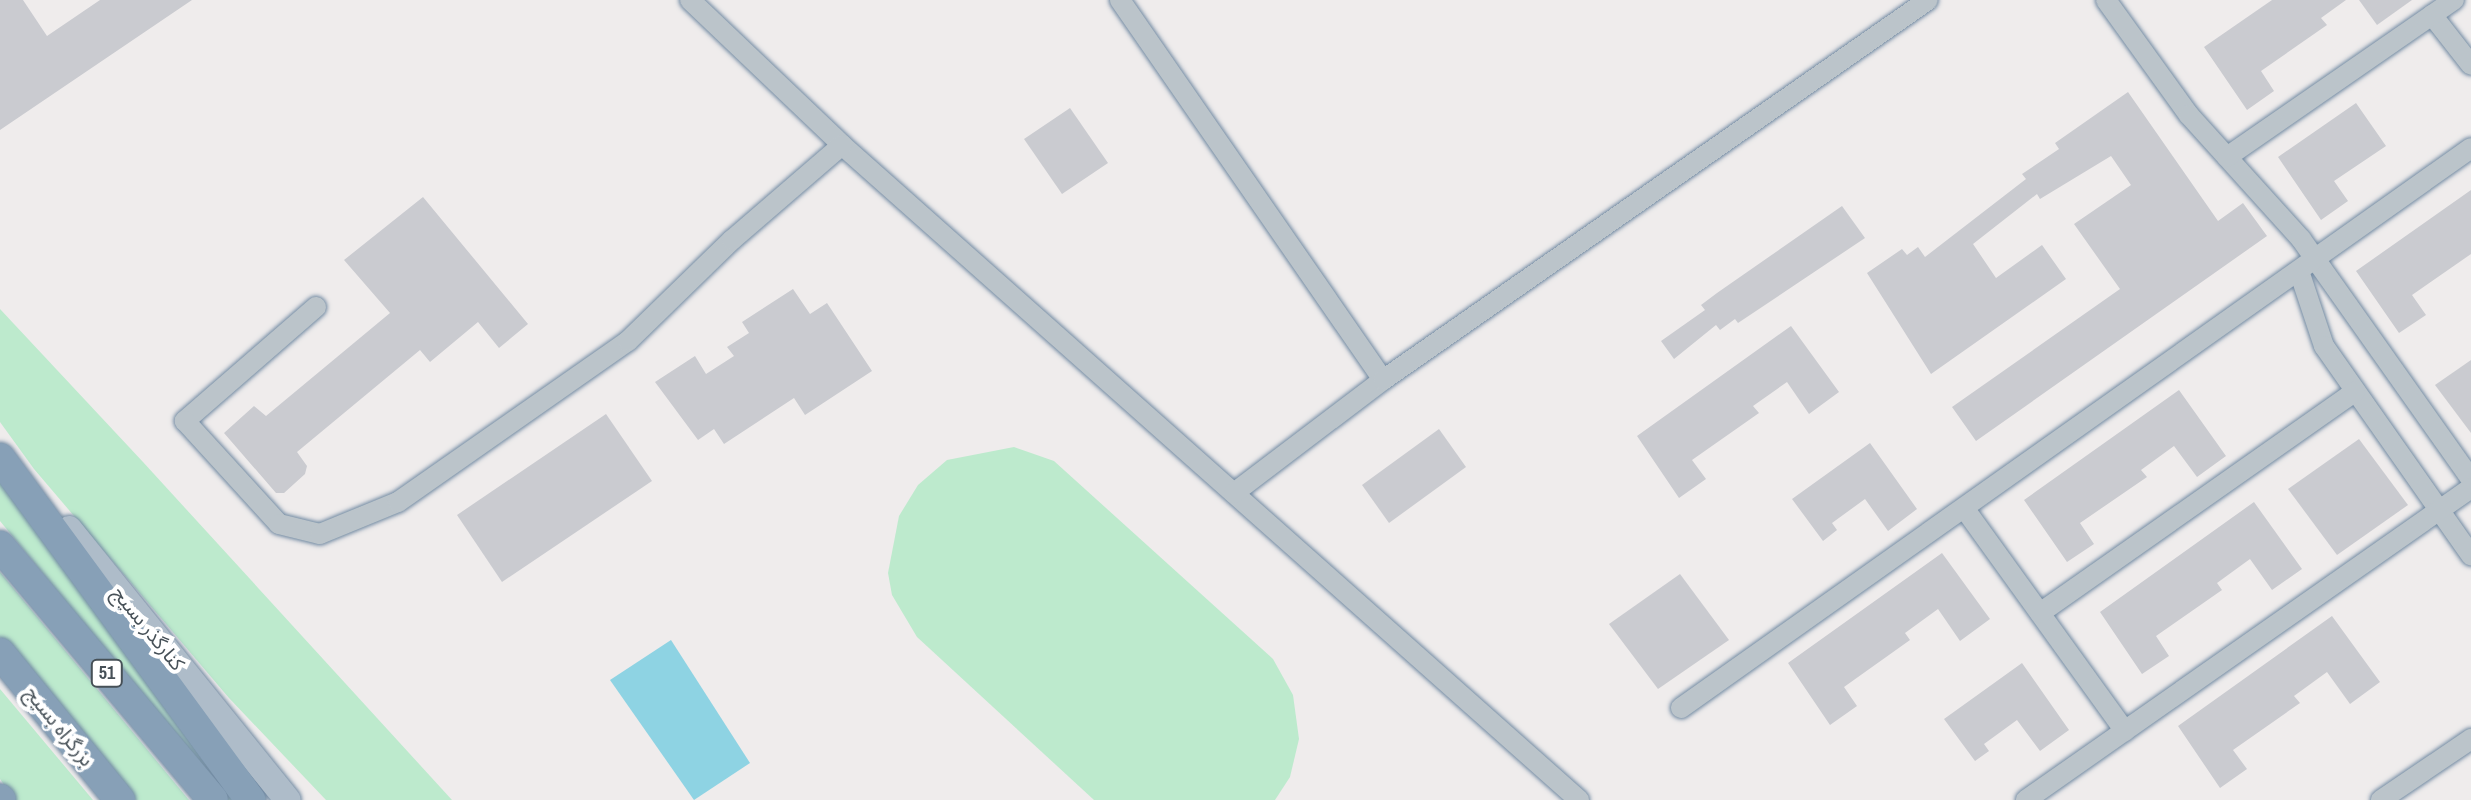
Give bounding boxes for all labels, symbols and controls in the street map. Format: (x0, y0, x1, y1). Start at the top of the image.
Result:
street label: کنارگذر بسیج (108, 581, 190, 675)
road number: 51 (89, 659, 125, 687)
street label: بزرگراه بسیج (21, 681, 99, 771)

